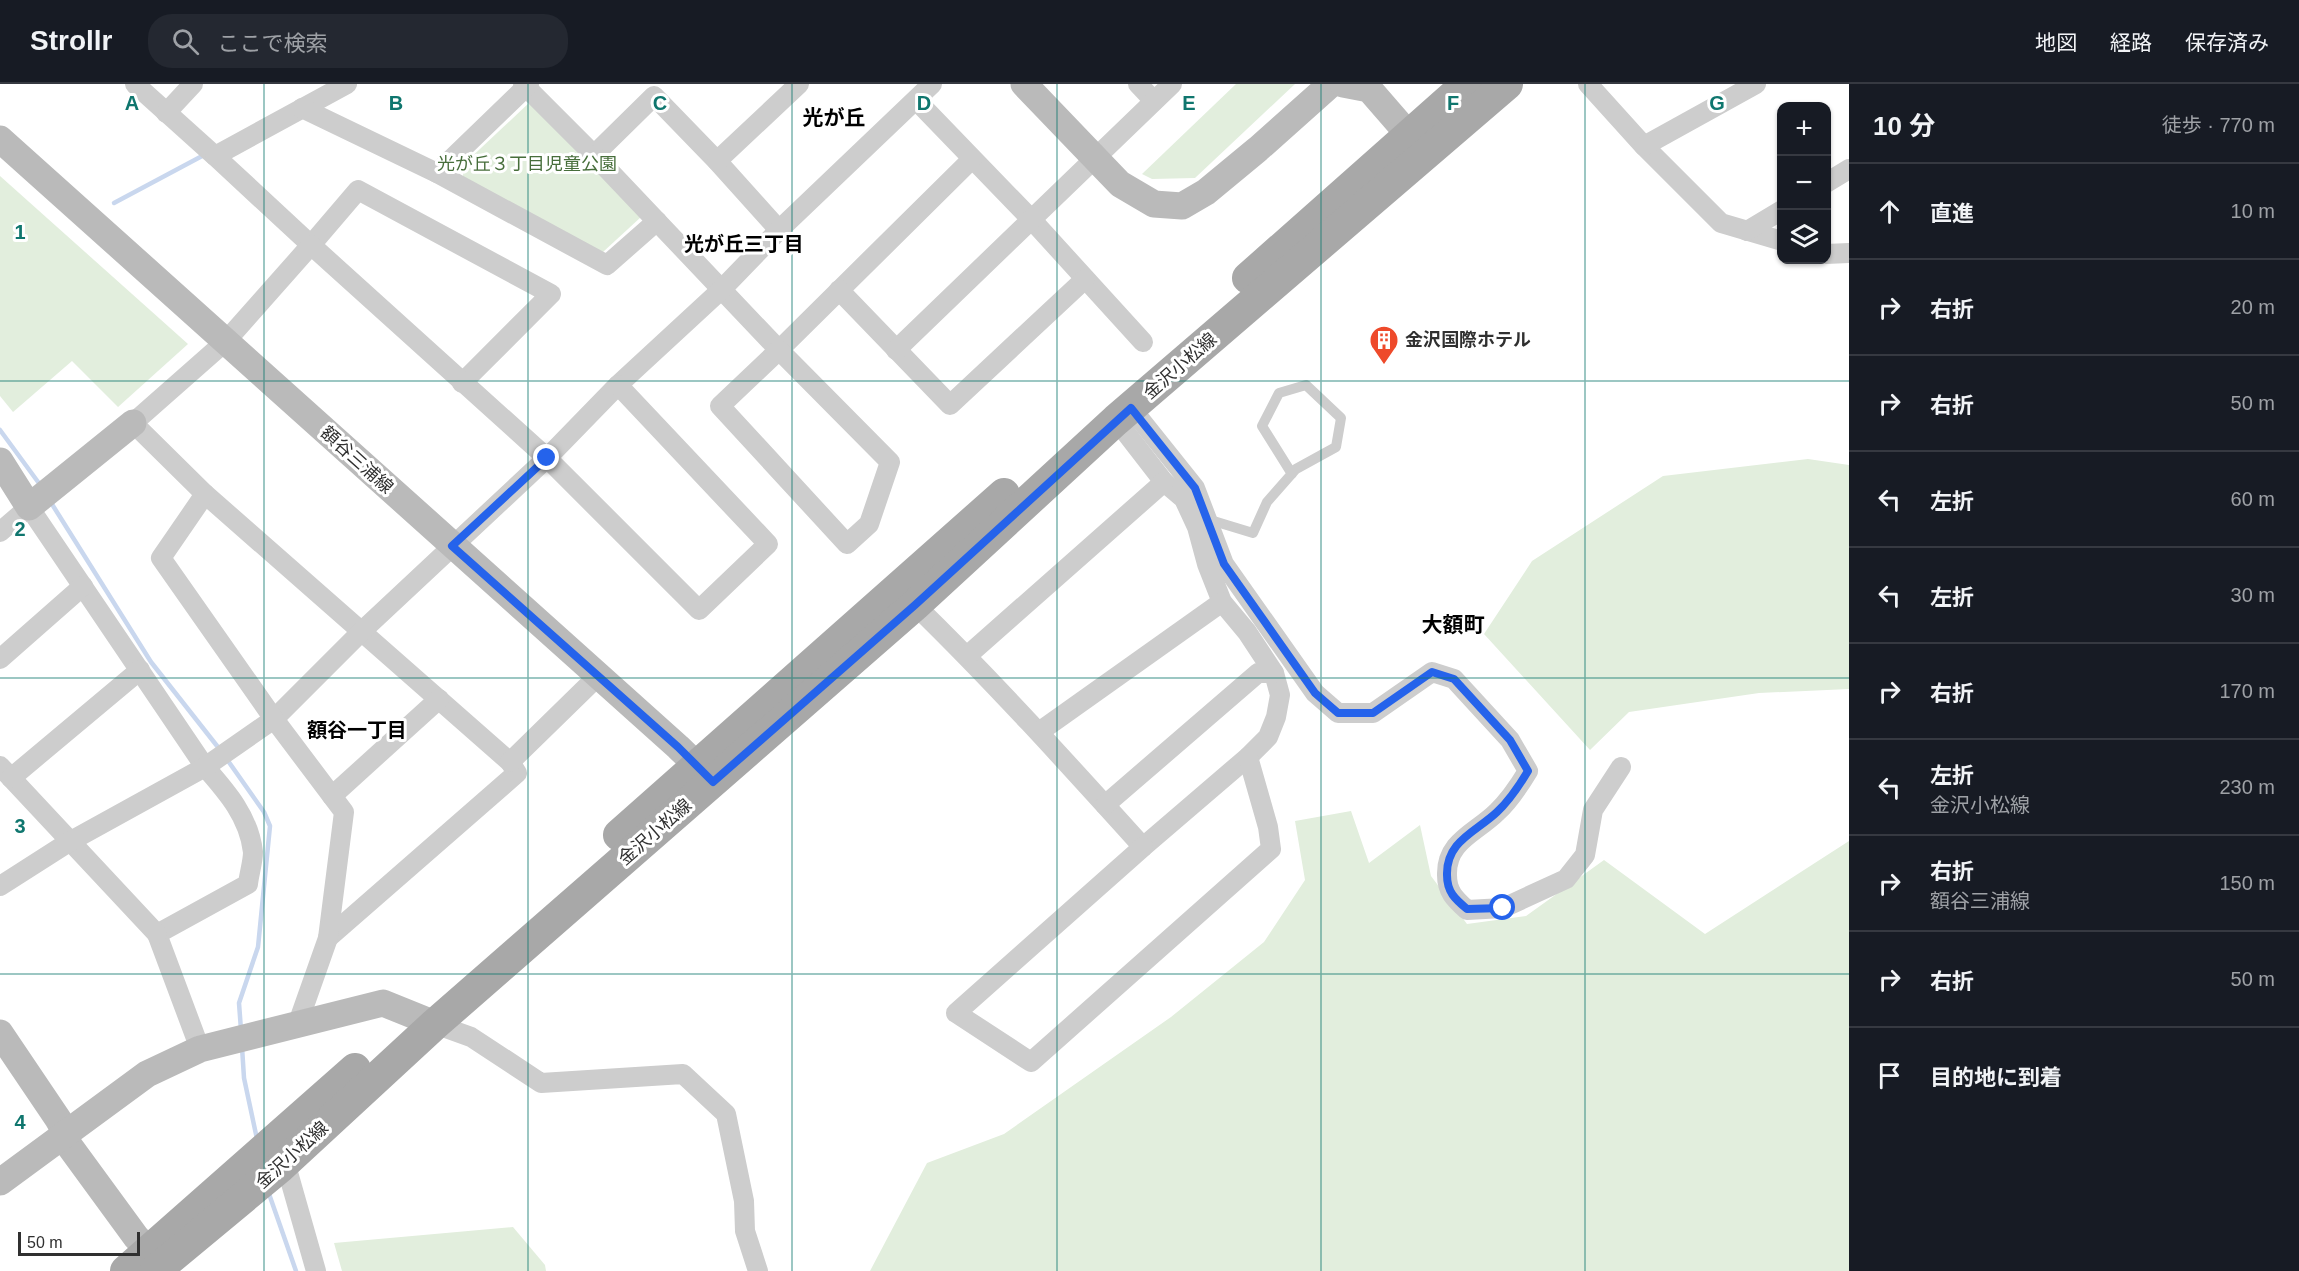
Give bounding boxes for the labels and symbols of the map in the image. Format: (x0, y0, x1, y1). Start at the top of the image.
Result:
text: A (125, 92, 139, 114)
text: B (389, 92, 403, 114)
text: C (653, 92, 667, 114)
text: D (917, 92, 931, 114)
text: E (1182, 92, 1196, 114)
text: F (1447, 92, 1459, 114)
text: G (1709, 92, 1725, 114)
district label: 光が丘 (803, 106, 866, 129)
park label: 光が丘３丁目児童公園 (437, 154, 617, 174)
text: 1 (14, 221, 26, 243)
district label: 光が丘三丁目 (684, 233, 804, 255)
building icon: 金沢国際ホテル (1368, 324, 1400, 366)
street label: 金沢小松線 (1139, 329, 1221, 403)
place label: 金沢国際ホテル (1405, 330, 1531, 350)
street label: 額谷三浦線 (317, 422, 397, 498)
route end (533, 444, 559, 470)
text: 2 (14, 518, 26, 540)
district label: 大額町 (1422, 613, 1485, 636)
district label: 額谷一丁目 (307, 719, 407, 741)
street label: 金沢小松線 (614, 795, 696, 869)
text: 3 (14, 815, 26, 837)
route start (1489, 894, 1515, 920)
text: 4 (14, 1111, 26, 1133)
street label: 金沢小松線 (252, 1117, 332, 1193)
scale bar (18, 1229, 140, 1256)

